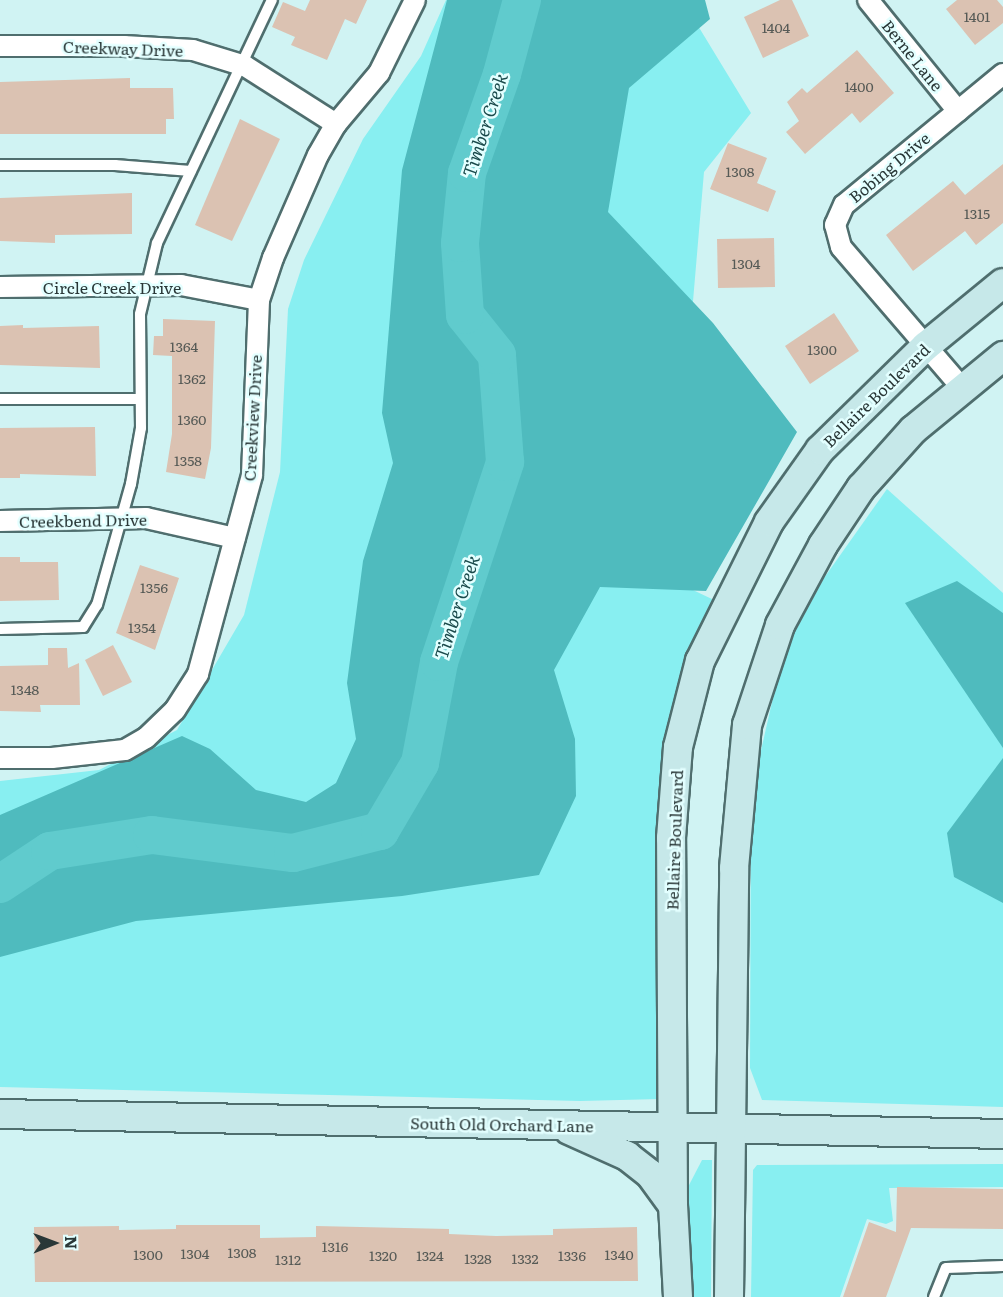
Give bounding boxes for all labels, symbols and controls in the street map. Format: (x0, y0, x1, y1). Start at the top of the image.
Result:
house number: 1401 (964, 8, 990, 24)
street label: Berne Lane (879, 16, 947, 94)
house number: 1404 (762, 19, 790, 35)
street label: Creekway Drive (63, 36, 183, 60)
water label: Timber Creek (458, 70, 512, 180)
house number: 1400 (844, 78, 874, 94)
street label: Bobing Drive (845, 128, 933, 206)
house number: 1308 (725, 163, 755, 179)
house number: 1315 (964, 205, 990, 221)
house number: 1304 (731, 255, 761, 271)
street label: Circle Creek Drive (43, 277, 181, 297)
house number: 1364 (170, 338, 198, 354)
street label: Bellaire Boulevard (819, 339, 933, 451)
house number: 1300 (807, 341, 837, 357)
street label: Creekview Drive (239, 354, 265, 482)
house number: 1362 (178, 370, 206, 386)
house number: 1360 (178, 411, 206, 427)
house number: 1358 (174, 452, 202, 468)
street label: Creekbend Drive (19, 509, 147, 531)
water label: Timber Creek (430, 552, 484, 662)
house number: 1356 (140, 579, 168, 595)
house number: 1354 (128, 619, 156, 635)
house number: 1348 (11, 681, 39, 697)
street label: Bellaire Boulevard (662, 770, 686, 910)
street label: South Old Orchard Lane (410, 1113, 594, 1135)
north arrow (24, 1213, 84, 1273)
text: N (60, 1236, 84, 1250)
house number: 1316 (322, 1238, 348, 1254)
house number: 1308 (227, 1244, 257, 1260)
house number: 1304 (180, 1245, 210, 1261)
house number: 1300 (133, 1246, 163, 1262)
house number: 1340 (604, 1246, 634, 1262)
house number: 1320 (369, 1247, 397, 1263)
house number: 1324 (416, 1247, 444, 1263)
house number: 1336 (558, 1247, 586, 1263)
house number: 1328 (464, 1250, 492, 1266)
house number: 1332 (511, 1250, 539, 1266)
house number: 1312 (275, 1251, 301, 1267)

